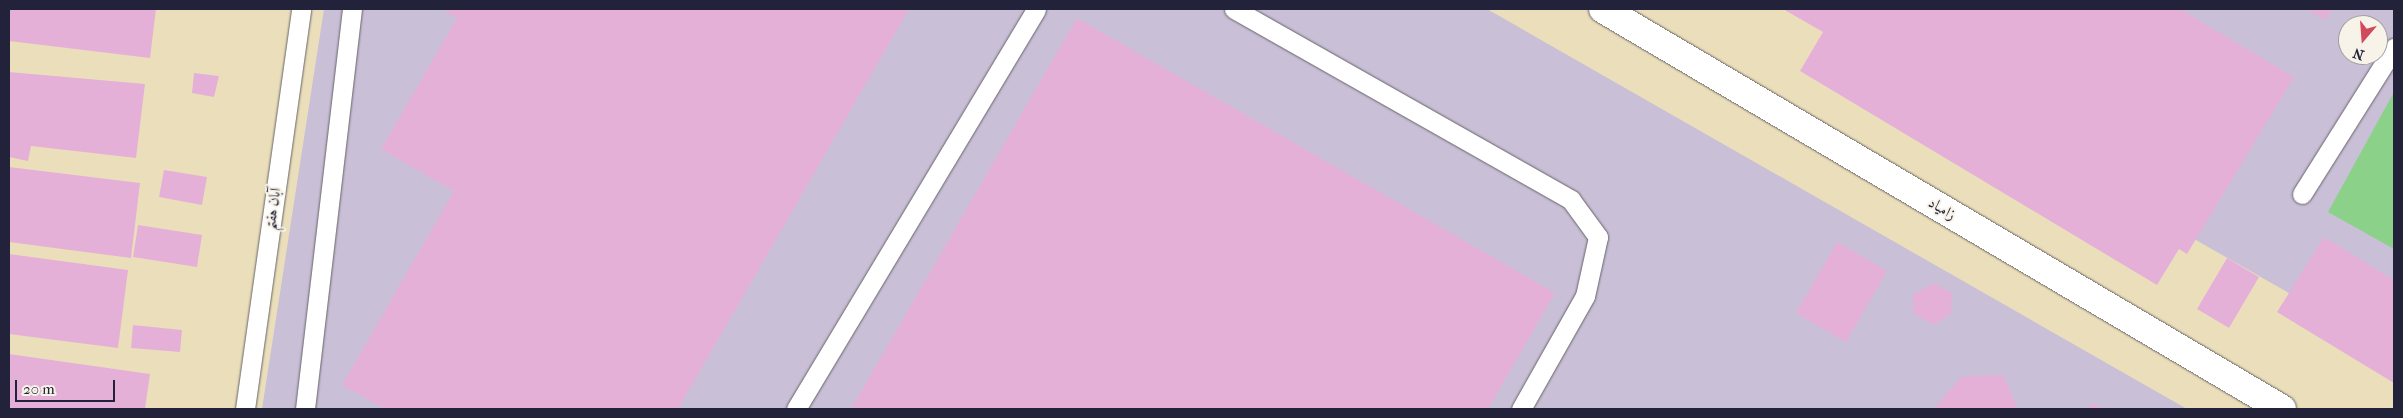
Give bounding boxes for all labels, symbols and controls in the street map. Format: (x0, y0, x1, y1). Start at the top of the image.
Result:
north arrow (2338, 15, 2388, 65)
text: N (2351, 44, 2366, 64)
street label: آبان هفتم (261, 187, 285, 231)
street label: زامیاد (1925, 194, 1959, 224)
scale bar (18, 370, 118, 402)
text: 20 m (23, 380, 55, 398)

